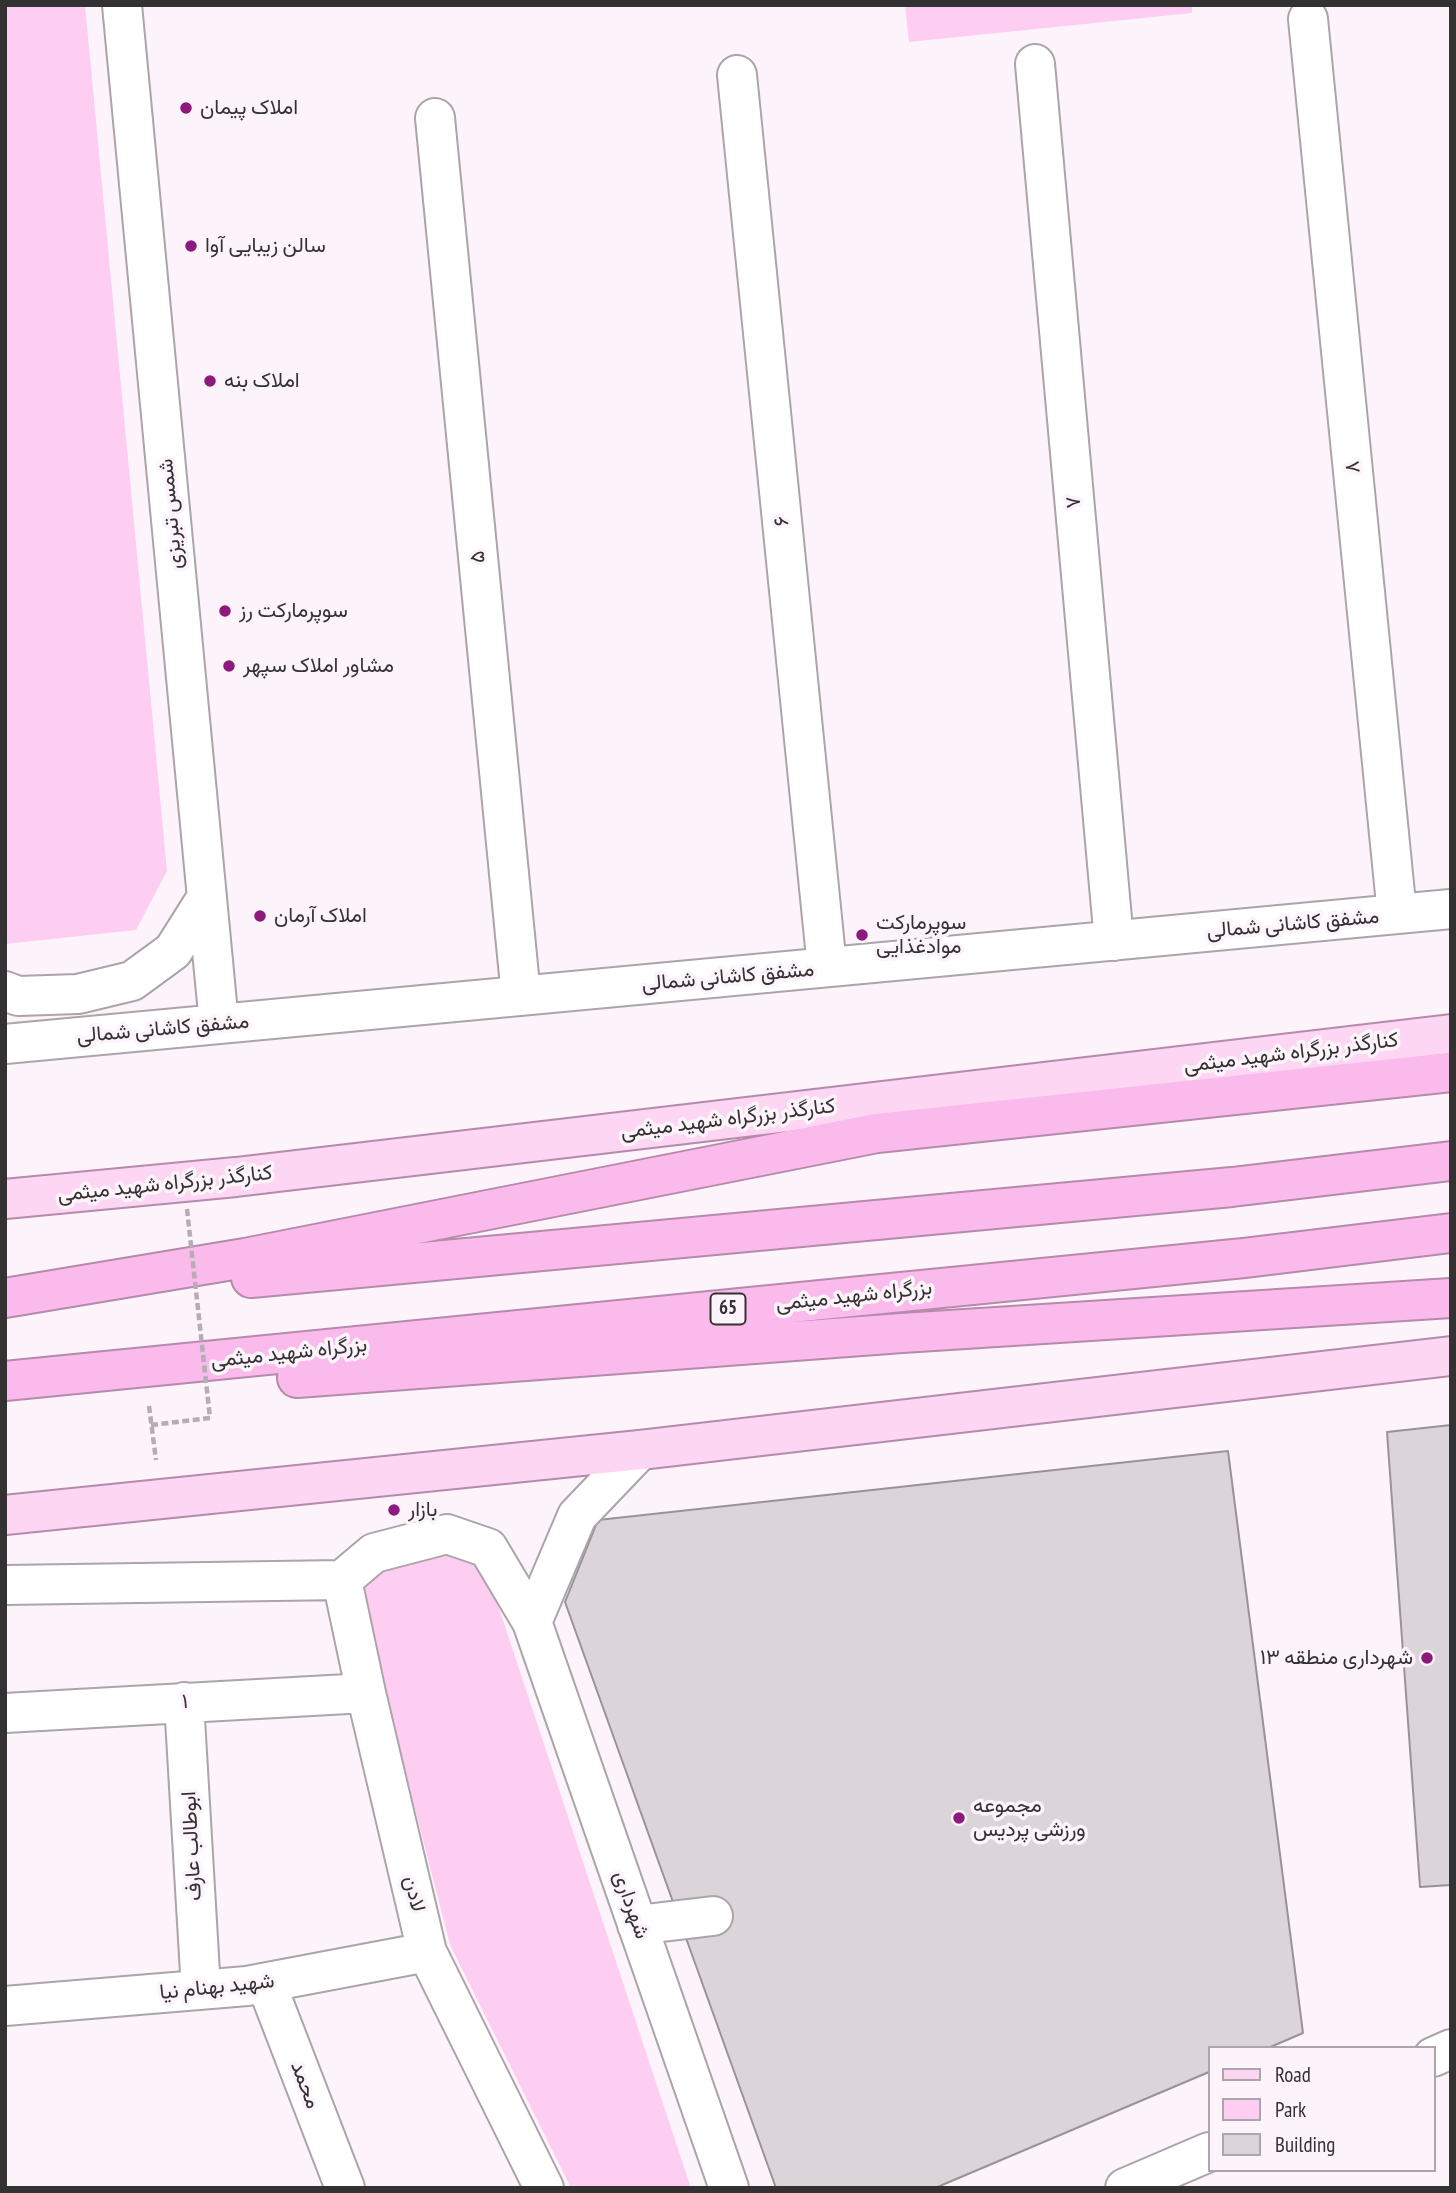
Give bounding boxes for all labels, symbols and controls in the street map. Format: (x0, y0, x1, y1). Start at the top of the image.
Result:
place label: املاک پیمان (200, 95, 298, 121)
marker: املاک پیمان (178, 100, 194, 116)
place label: سالن زیبایی آوا (205, 233, 326, 259)
marker: سالن زیبایی آوا (183, 238, 199, 254)
place label: املاک بنه (224, 368, 300, 394)
marker: املاک بنه (202, 373, 218, 389)
street label: شمس تبریزی (154, 458, 188, 570)
street label: ۸ (1340, 460, 1366, 474)
street label: ۷ (1061, 495, 1087, 509)
street label: ۶ (769, 515, 795, 527)
street label: ۵ (465, 550, 491, 564)
place label: سوپرمارکت رز (239, 598, 348, 624)
marker: سوپرمارکت رز (217, 603, 233, 619)
place label: مشاور املاک سپهر (243, 653, 394, 679)
marker: مشاور املاک سپهر (221, 658, 237, 674)
place label: املاک آرمان (274, 903, 367, 929)
street label: مشفق کاشانی شمالی (1206, 904, 1380, 944)
marker: املاک آرمان (252, 908, 268, 924)
place label: سوپرمارکت موادغذایی (876, 910, 966, 960)
marker: سوپرمارکت موادغذایی (854, 927, 870, 943)
street label: مشفق کاشانی شمالی (641, 957, 815, 997)
street label: مشفق کاشانی شمالی (76, 1009, 250, 1049)
street label: کنارگذر بزرگراه شهید میثمی (1182, 1027, 1400, 1079)
street label: کنارگذر بزرگراه شهید میثمی (619, 1093, 837, 1145)
street label: کنارگذر بزرگراه شهید میثمی (56, 1160, 274, 1208)
street label: بزرگراه شهید میثمی (775, 1275, 933, 1317)
road number: 65 (710, 1294, 746, 1324)
street label: بزرگراه شهید میثمی (210, 1332, 368, 1374)
place label: بازار (408, 1497, 438, 1523)
marker: بازار (386, 1502, 402, 1518)
place label: شهرداری منطقه ۱۳ (1260, 1645, 1413, 1671)
marker: شهرداری منطقه ۱۳ (1419, 1650, 1435, 1666)
street label: ۱ (181, 1689, 189, 1715)
street label: ابوطالب عارف (177, 1790, 207, 1902)
place label: مجموعه ورزشی پردیس (973, 1793, 1086, 1843)
marker: مجموعه ورزشی پردیس (951, 1810, 967, 1826)
street label: شهرداری (608, 1868, 654, 1942)
street label: لادن (398, 1874, 430, 1914)
street label: شهید بهنام نیا (158, 1968, 276, 2006)
legend (1208, 2046, 1435, 2172)
street label: محمد (285, 2058, 325, 2112)
text: Road (1275, 2061, 1311, 2088)
text: Park (1275, 2096, 1306, 2123)
text: Building (1275, 2131, 1335, 2158)

